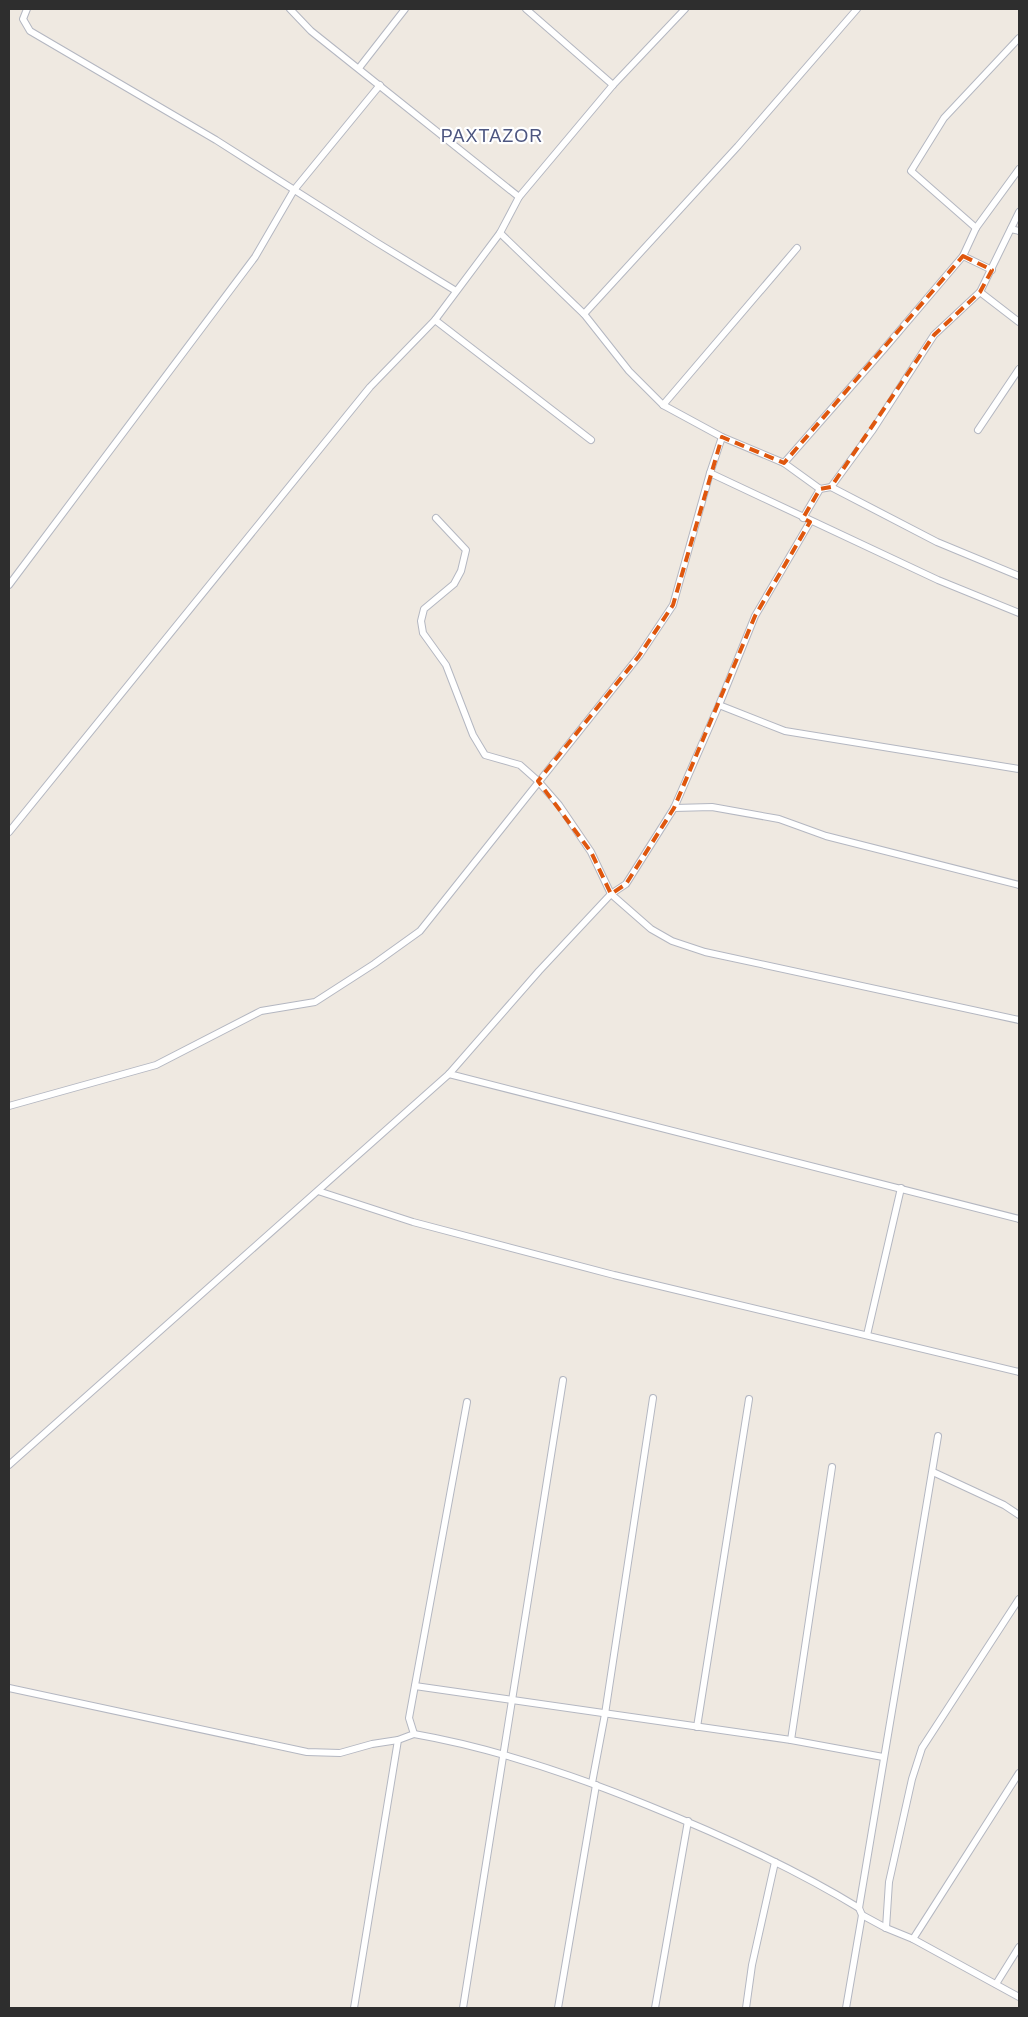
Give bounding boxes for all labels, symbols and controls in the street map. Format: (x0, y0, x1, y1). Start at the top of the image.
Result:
district label: PAXTAZOR (441, 126, 543, 146)

